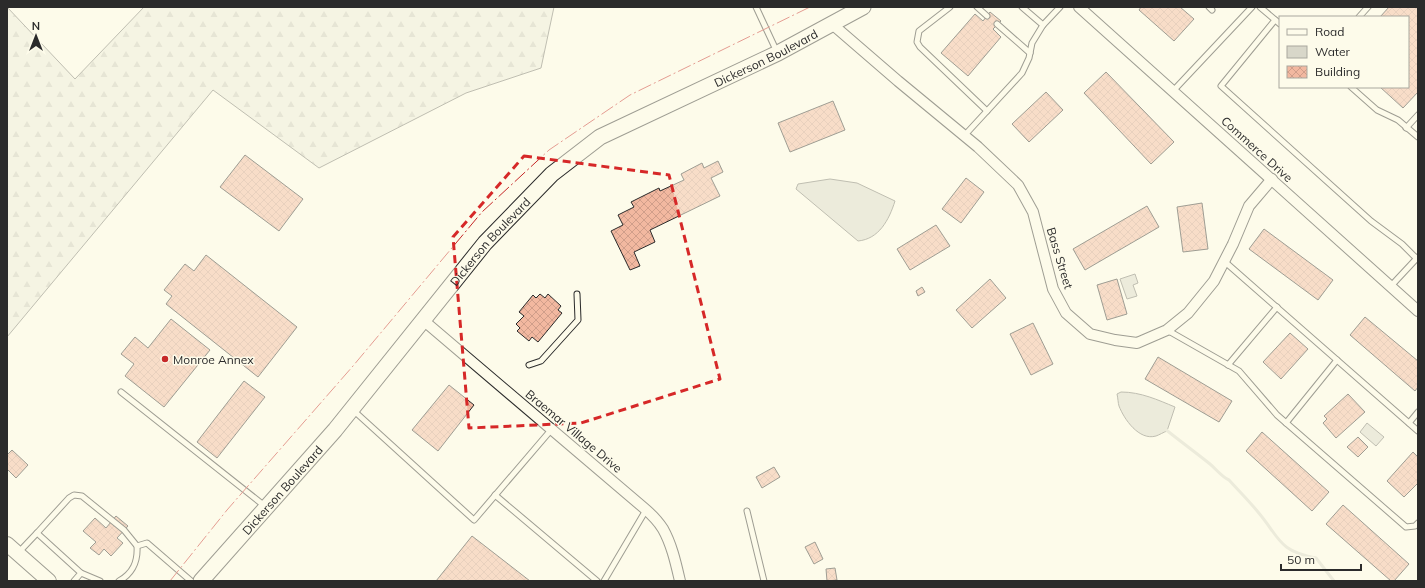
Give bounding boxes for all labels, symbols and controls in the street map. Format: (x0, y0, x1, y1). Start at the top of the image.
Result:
north arrow (16, 16, 56, 56)
legend (1279, 16, 1409, 88)
text: N (32, 19, 40, 33)
text: Road (1315, 24, 1344, 39)
street label: Dickerson Boulevard (711, 26, 820, 90)
text: Water (1315, 44, 1351, 59)
text: Building (1315, 64, 1360, 79)
street label: Commerce Drive (1218, 113, 1296, 185)
street label: Dickerson Boulevard (446, 194, 533, 289)
street label: Bass Street (1044, 225, 1076, 291)
place label: Monroe Annex (173, 352, 254, 367)
marker: Monroe Annex (160, 354, 170, 364)
street label: Braemar Village Drive (523, 386, 625, 476)
street label: Dickerson Boulevard (239, 442, 325, 537)
scale bar (1281, 546, 1361, 572)
text: 50 m (1287, 552, 1315, 567)

